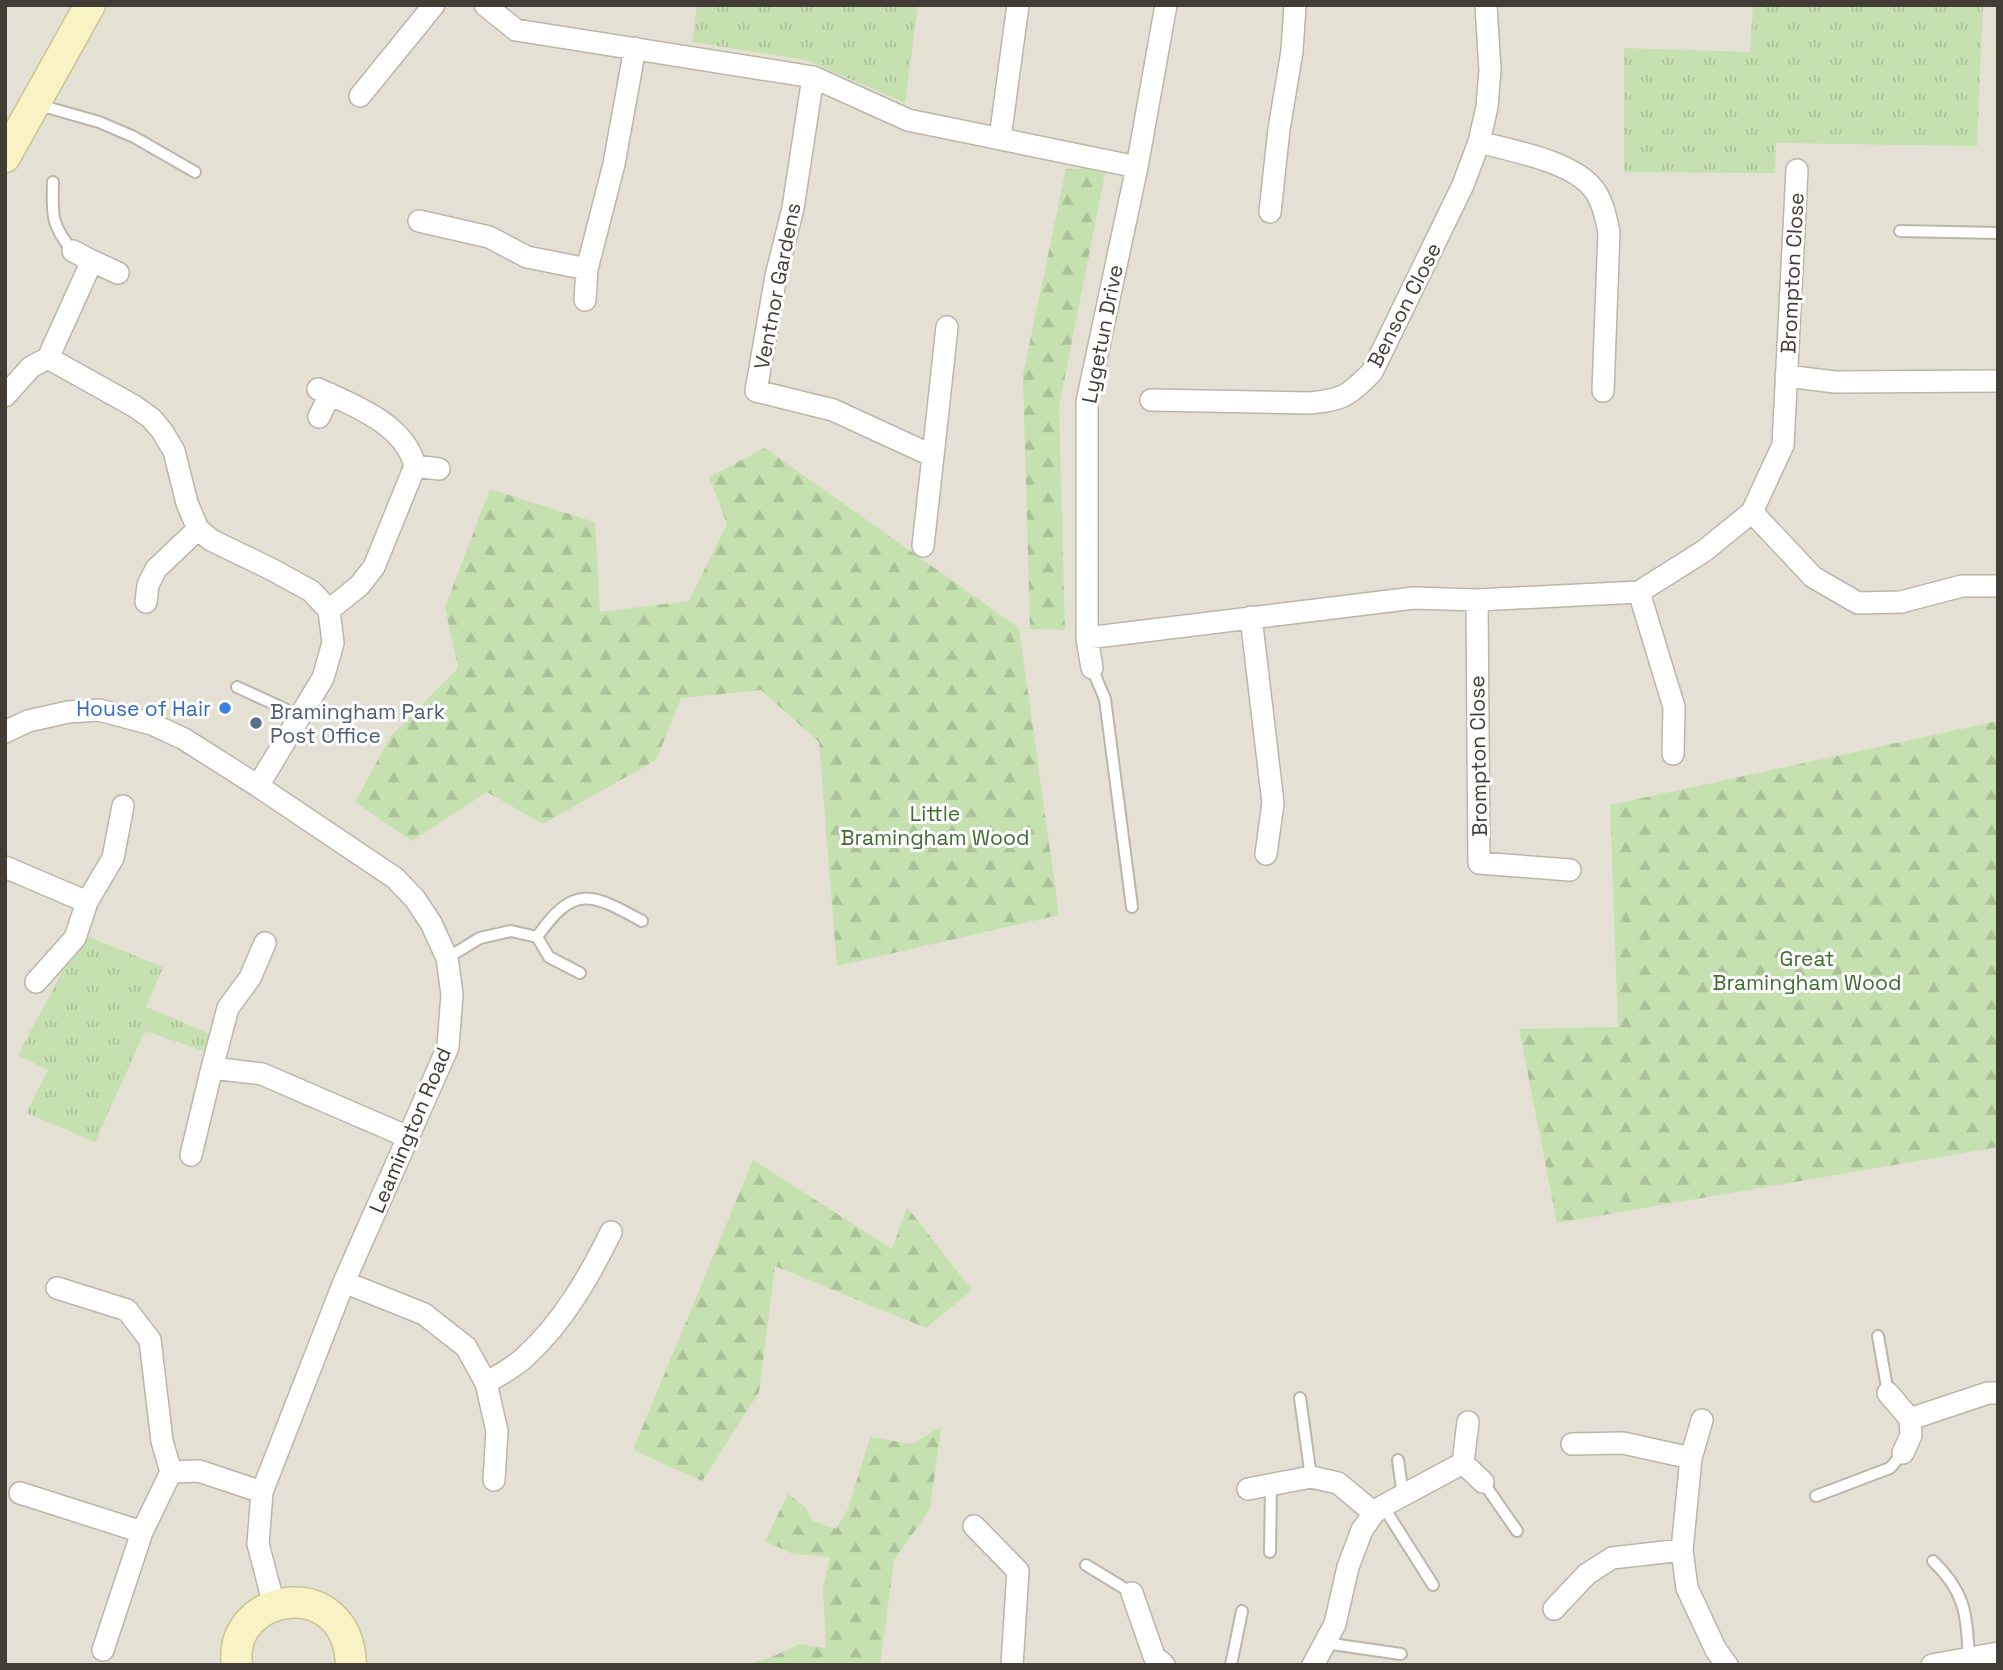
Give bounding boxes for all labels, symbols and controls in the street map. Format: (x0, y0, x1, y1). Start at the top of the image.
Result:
street label: Brompton Close (1774, 192, 1810, 354)
street label: Ventnor Gardens (748, 200, 806, 372)
street label: Benson Close (1361, 238, 1447, 372)
street label: Lygetun Drive (1075, 262, 1129, 406)
street label: Brompton Close (1463, 675, 1493, 837)
place label: House of Hair (76, 695, 211, 722)
place label: Bramingham Park Post Office (270, 698, 445, 749)
marker: House of Hair (217, 700, 233, 716)
marker: Bramingham Park Post Office (248, 715, 264, 731)
park label: Little Bramingham Wood (841, 800, 1029, 851)
park label: Great Bramingham Wood (1713, 945, 1901, 996)
street label: Leamington Road (363, 1043, 457, 1217)

